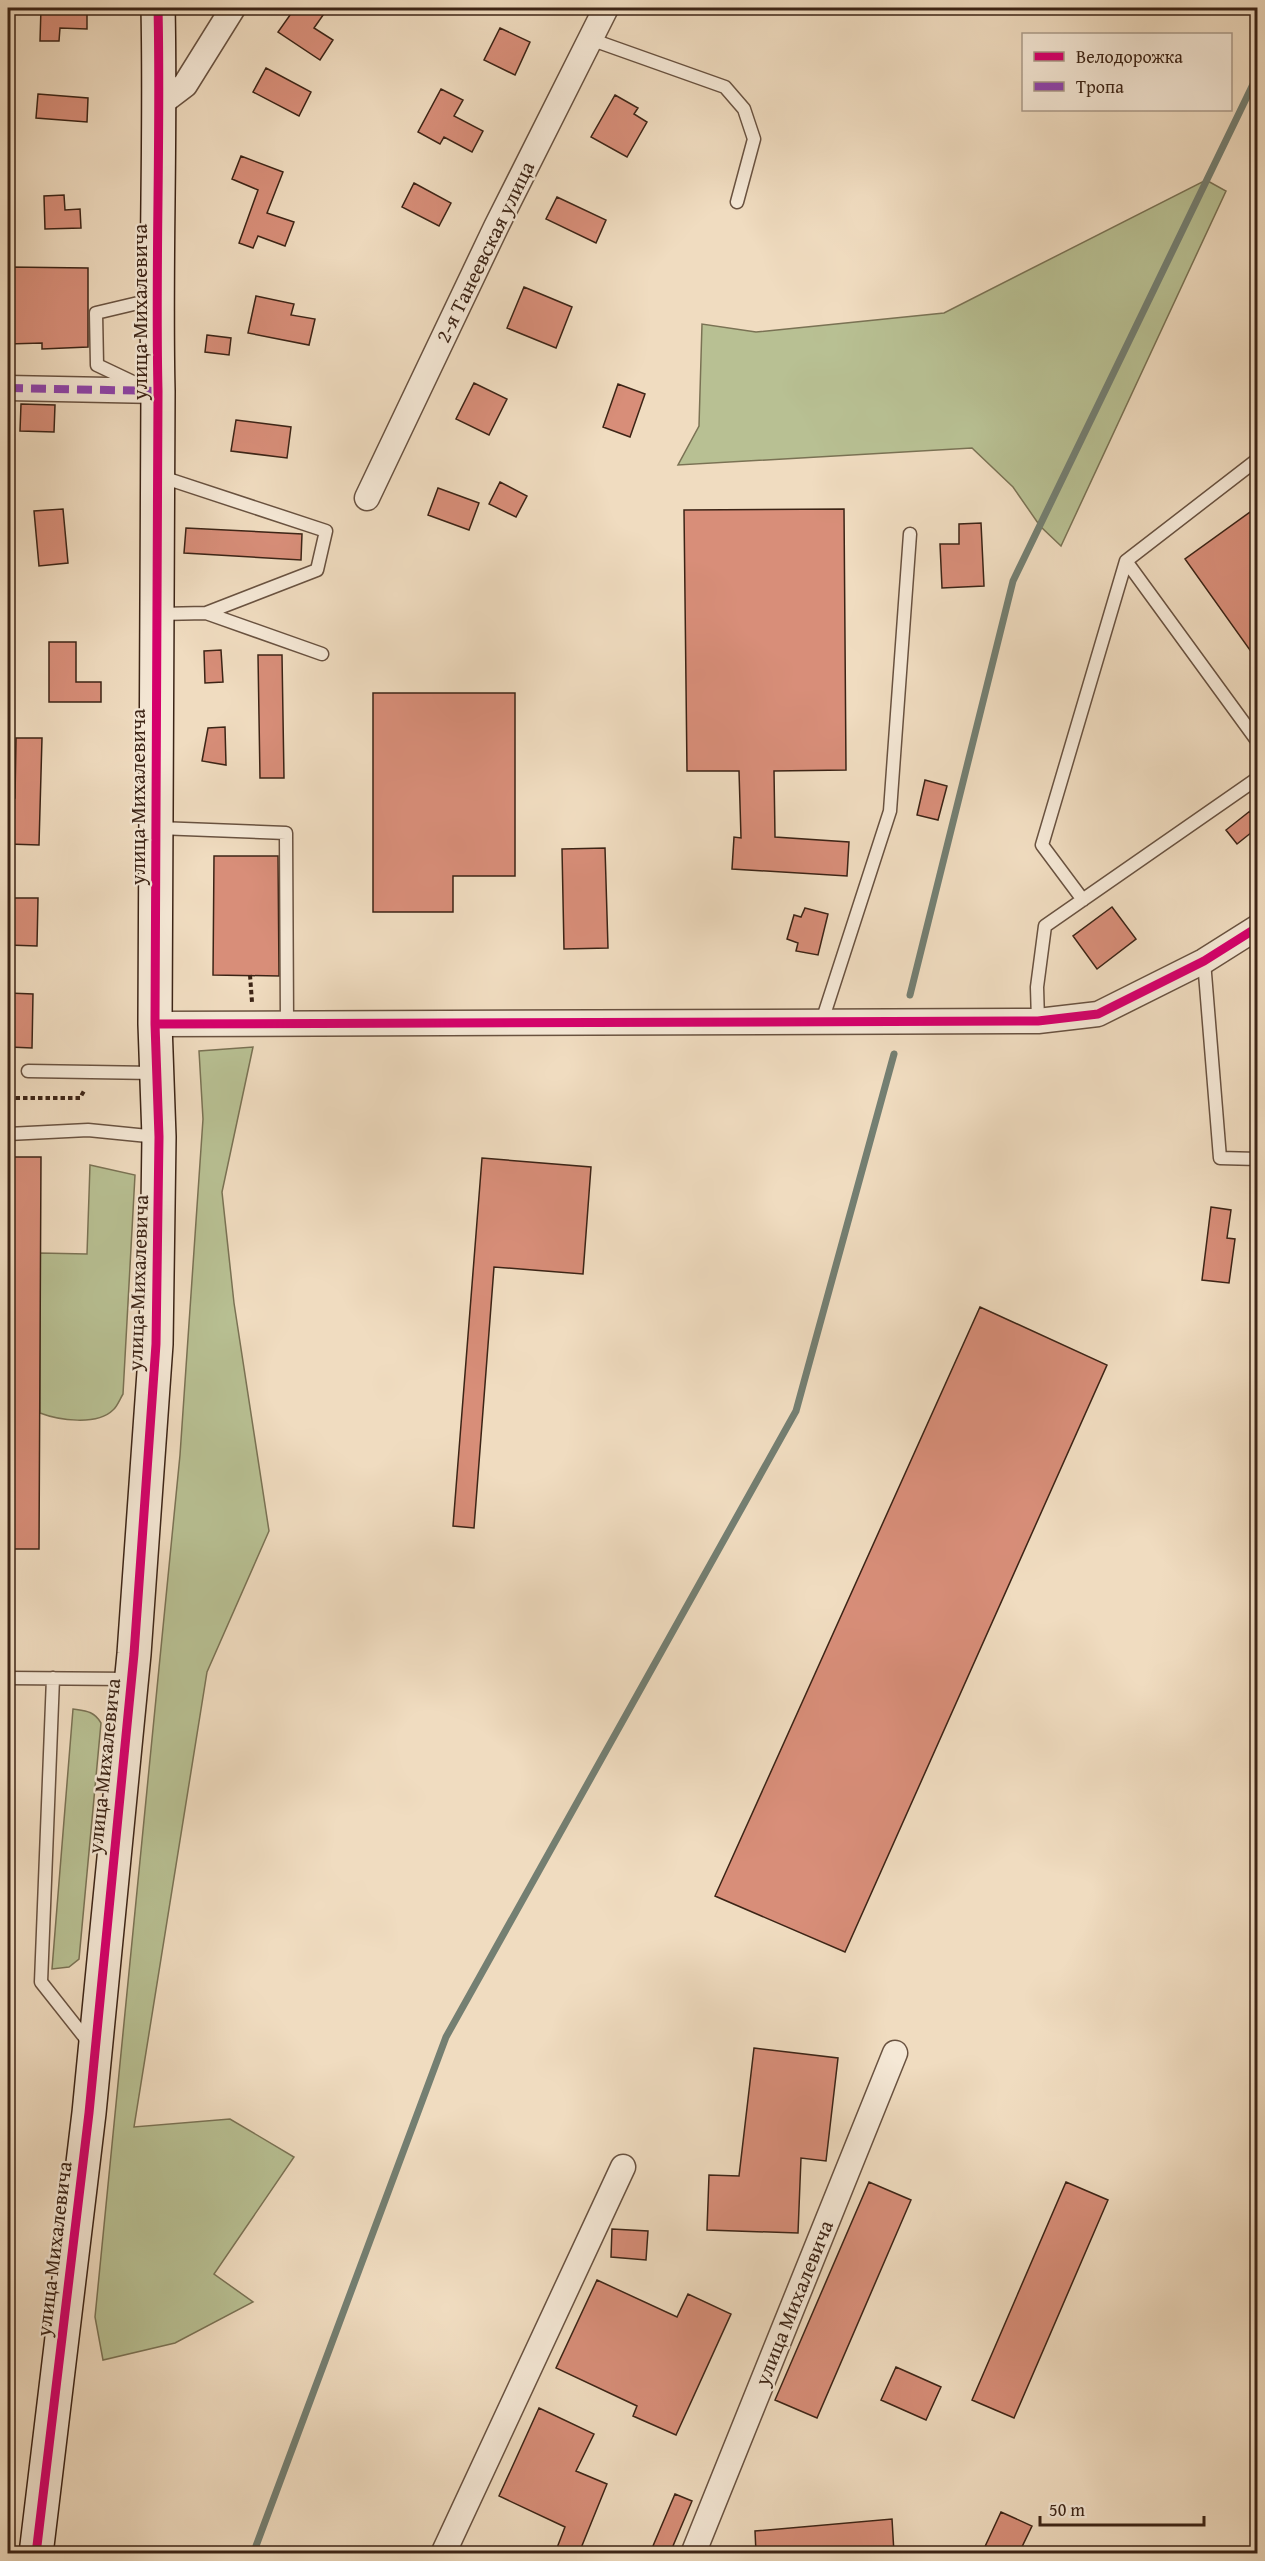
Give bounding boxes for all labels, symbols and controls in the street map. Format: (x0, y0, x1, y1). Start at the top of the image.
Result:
legend (1022, 33, 1232, 111)
text: Велодорожка (1076, 43, 1183, 70)
text: Тропа (1076, 73, 1124, 100)
street label: 2-я Танеевская улица (427, 156, 542, 348)
street label: улица Михалевича (124, 224, 155, 401)
street label: улица Михалевича (122, 709, 153, 886)
street label: улица Михалевича (119, 1194, 156, 1373)
street label: улица Михалевича (79, 1677, 128, 1856)
street label: улица Михалевича (27, 2160, 80, 2339)
street label: улица Михалевича (746, 2215, 841, 2391)
scale bar (1040, 2489, 1204, 2527)
text: 50 m (1049, 2496, 1085, 2523)

